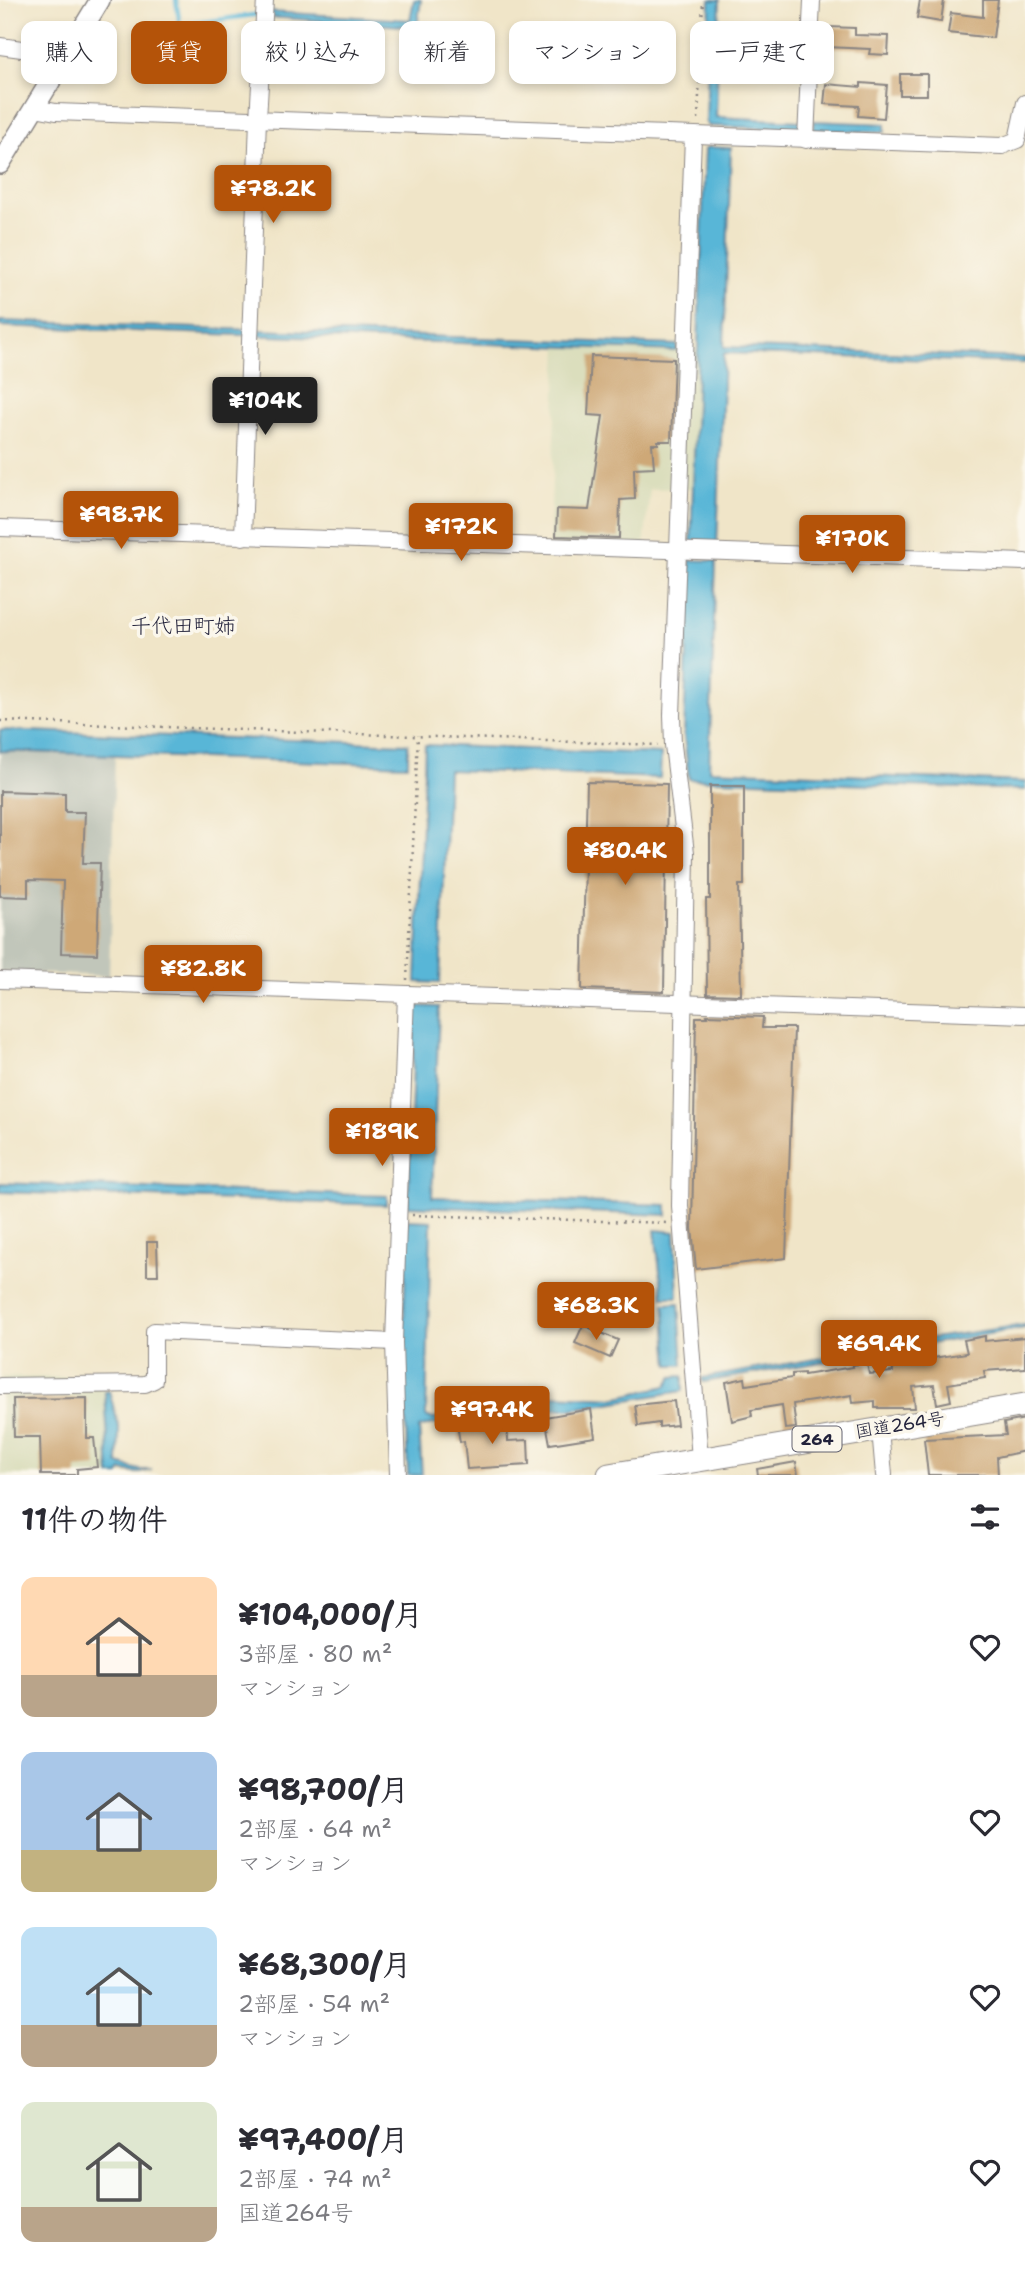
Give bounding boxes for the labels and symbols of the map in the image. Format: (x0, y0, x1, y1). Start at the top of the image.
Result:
pin: ¥78.2K (216, 166, 330, 225)
pin: ¥104K (216, 378, 314, 437)
pin: ¥98.7K (64, 491, 178, 551)
pin: ¥172K (412, 504, 510, 563)
pin: ¥170K (803, 516, 901, 575)
district label: 千代田町姉 (131, 612, 236, 640)
pin: ¥80.4K (568, 828, 682, 887)
pin: ¥82.8K (146, 946, 260, 1005)
pin: ¥189K (333, 1108, 431, 1168)
pin: ¥68.3K (539, 1282, 653, 1342)
pin: ¥69.4K (822, 1320, 936, 1380)
pin: ¥97.4K (435, 1386, 549, 1446)
street label: 国道264号 (853, 1406, 947, 1444)
road number: 264 (792, 1427, 842, 1452)

